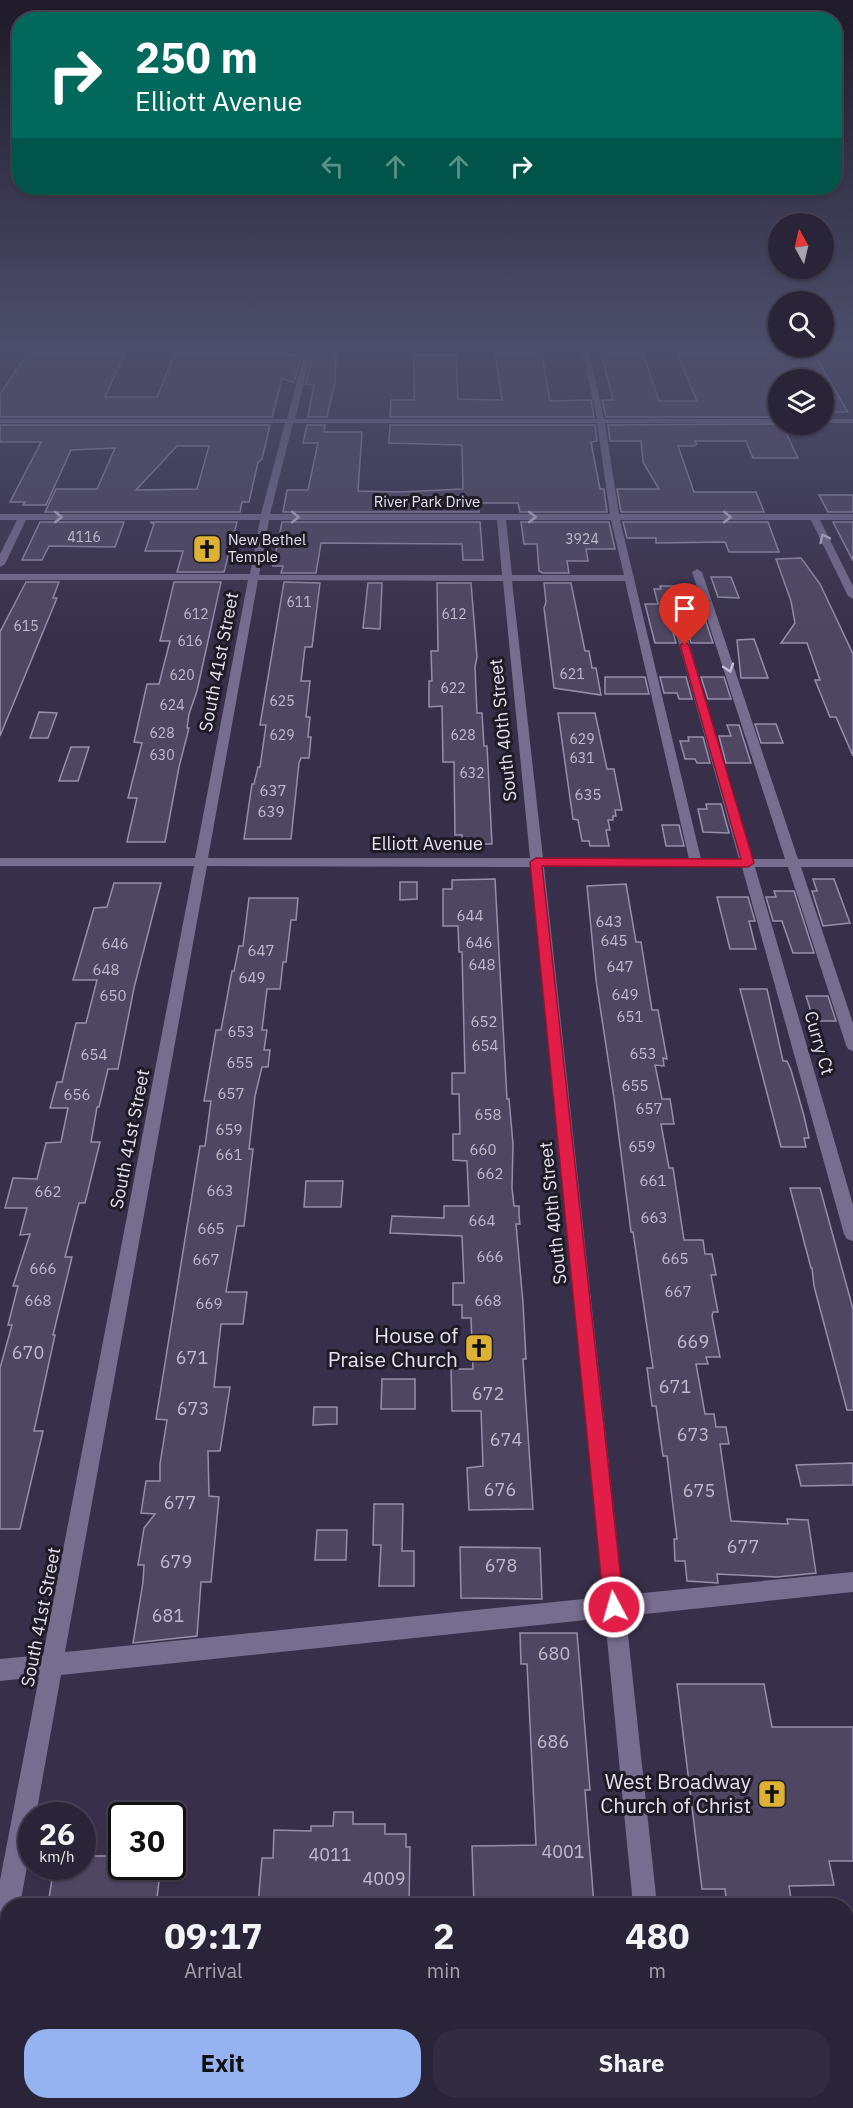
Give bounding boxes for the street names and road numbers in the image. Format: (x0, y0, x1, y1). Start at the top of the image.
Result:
street label: River Park Drive (374, 492, 480, 511)
street label: South 41st Street (194, 590, 243, 734)
street label: South 40th Street (484, 658, 521, 803)
street label: Elliott Avenue (371, 832, 483, 855)
street label: Curry Ct (799, 1008, 840, 1078)
street label: South 41st Street (105, 1067, 154, 1211)
street label: South 40th Street (534, 1141, 571, 1286)
street label: South 41st Street (16, 1545, 65, 1689)

